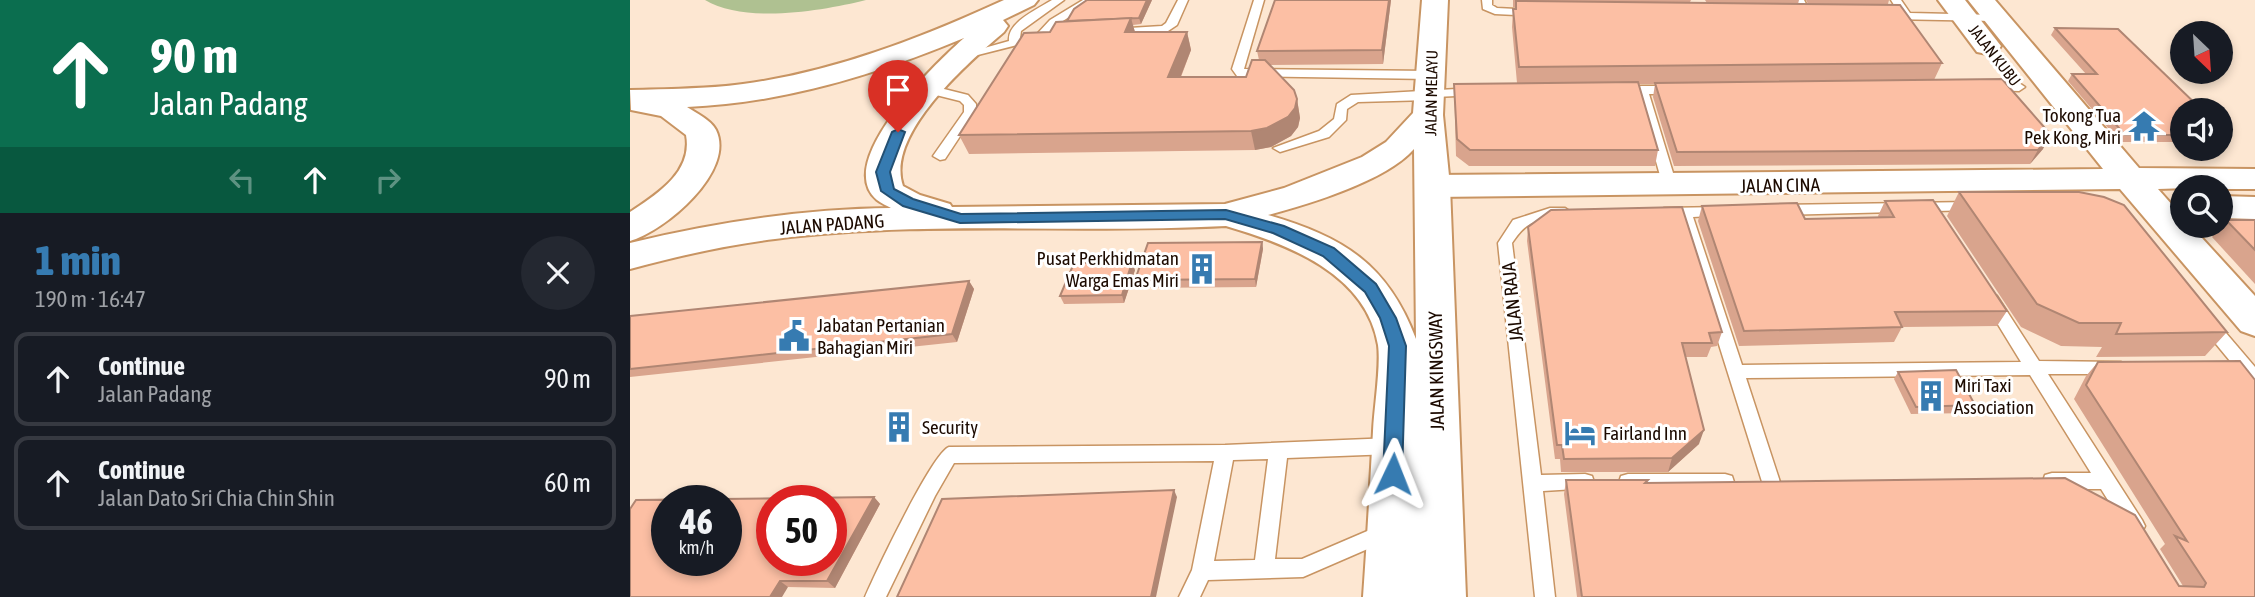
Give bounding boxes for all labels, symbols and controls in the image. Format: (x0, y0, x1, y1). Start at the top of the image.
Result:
street label: JALAN KUBU (1965, 21, 2025, 89)
north arrow (2170, 21, 2233, 84)
map controls (2170, 21, 2233, 238)
text: 90 m (150, 27, 238, 83)
icon: ahead (35, 28, 126, 119)
street label: JALAN MELAYU (1421, 50, 1441, 136)
pin (868, 60, 928, 132)
icon: arrive (879, 71, 917, 109)
text: Jalan Padang (150, 85, 308, 122)
button: sound (2170, 98, 2233, 161)
place label: Tokong Tua Pek Kong, Miri (2024, 104, 2121, 148)
temple icon: Tokong Tua Pek Kong, Miri (2127, 109, 2161, 143)
icon: left (223, 161, 261, 199)
icon: ahead (296, 161, 334, 199)
icon: right (369, 161, 407, 199)
street label: JALAN CINA (1740, 173, 1821, 197)
button: search (2170, 175, 2233, 238)
street label: JALAN PADANG (779, 209, 885, 239)
text: 1 min (35, 236, 121, 284)
button: close (521, 236, 595, 310)
place label: Pusat Perkhidmatan Warga Emas Miri (1037, 247, 1179, 291)
building icon: Pusat Perkhidmatan Warga Emas Miri (1185, 252, 1219, 286)
street label: JALAN RAJA (1497, 260, 1527, 343)
text: 190 m · 16:47 (35, 286, 146, 312)
street label: JALAN KINGSWAY (1424, 311, 1448, 431)
place label: Jabatan Pertanian Bahagian Miri (817, 314, 945, 358)
public building icon: Jabatan Pertanian Bahagian Miri (777, 319, 811, 353)
text: Continue (98, 351, 185, 381)
icon: ahead (39, 360, 77, 398)
text: 90 m (544, 364, 591, 394)
place label: Miri Taxi Association (1954, 374, 2034, 418)
building icon: Miri Taxi Association (1914, 379, 1948, 413)
text: Jalan Padang (98, 381, 211, 407)
building icon: Security (882, 410, 916, 444)
place label: Security (922, 416, 978, 438)
hotel icon: Fairland Inn (1563, 416, 1597, 450)
place label: Fairland Inn (1603, 422, 1687, 444)
position arrow (1356, 437, 1430, 511)
text: Continue (98, 455, 185, 485)
icon: ahead (39, 464, 77, 502)
text: 60 m (544, 468, 591, 498)
text: Jalan Dato Sri Chia Chin Shin (98, 485, 335, 511)
speed limit sign: 50 (756, 485, 847, 576)
text: 46 (680, 501, 713, 541)
text: km/h (679, 537, 714, 558)

